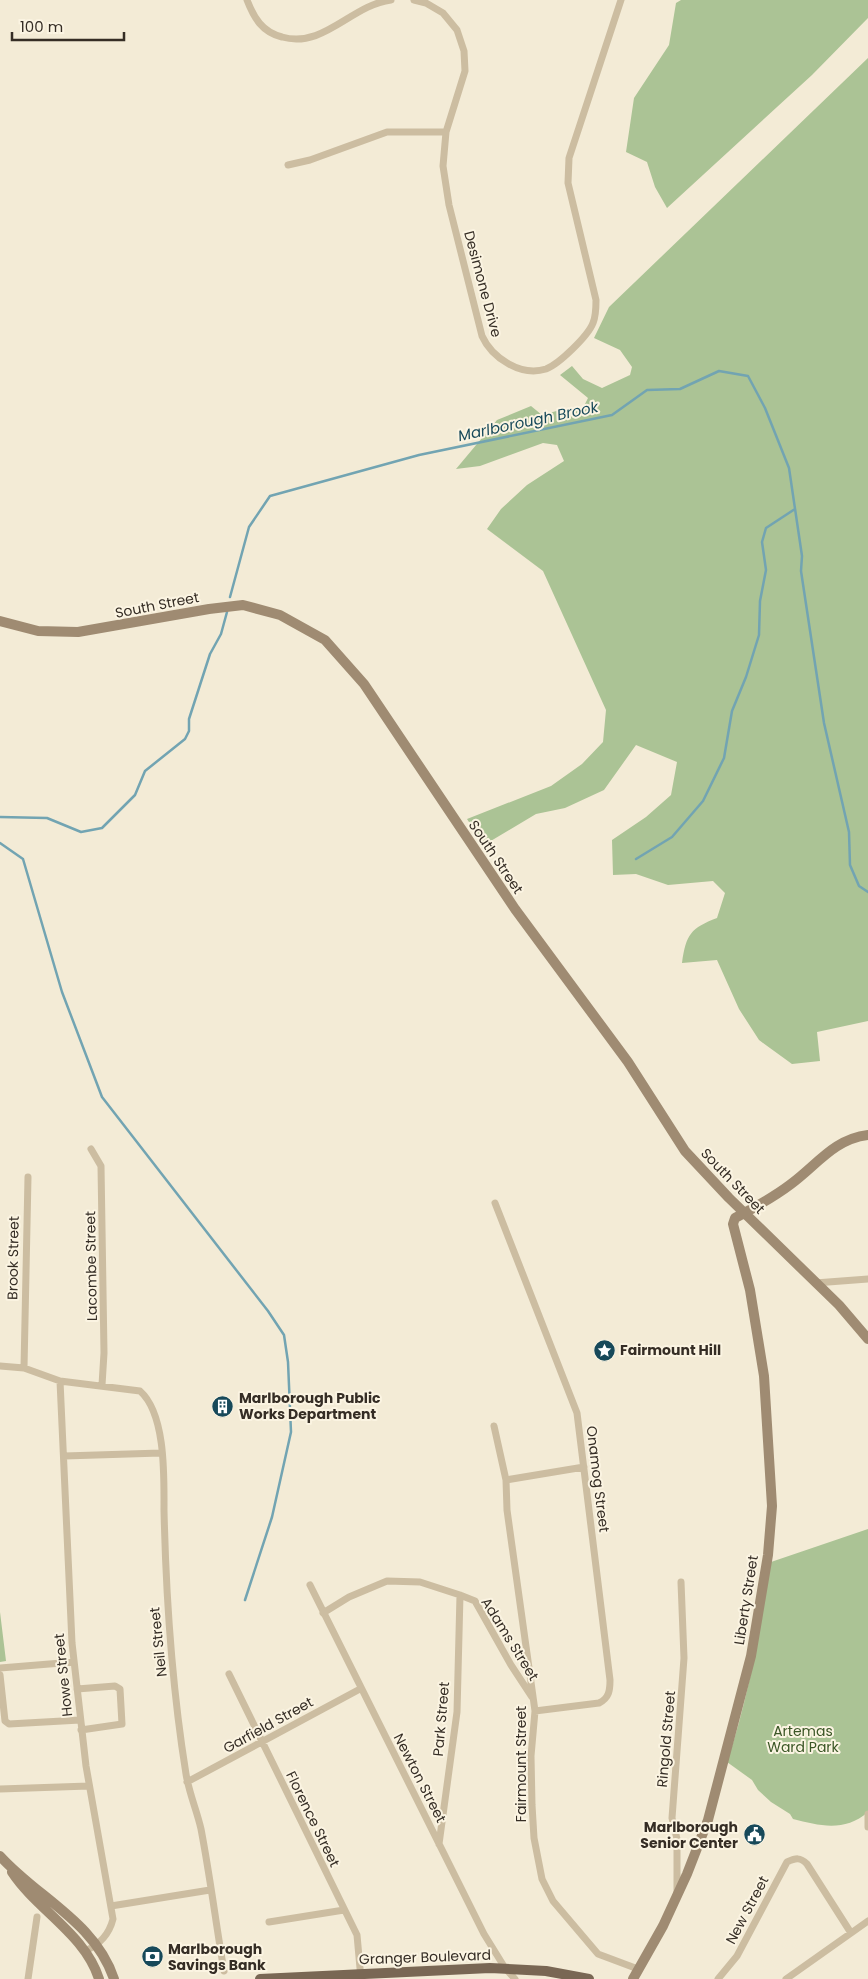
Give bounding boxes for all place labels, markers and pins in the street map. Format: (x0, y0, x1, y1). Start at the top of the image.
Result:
place icon: Fairmount Hill (592, 1338, 616, 1362)
place label: Fairmount Hill (620, 1340, 721, 1360)
place label: Marlborough Public Works Department (239, 1388, 381, 1424)
building icon: Marlborough Public Works Department (211, 1394, 235, 1418)
place label: Marlborough Senior Center (640, 1817, 738, 1853)
public building icon: Marlborough Senior Center (742, 1823, 766, 1847)
place label: Marlborough Savings Bank (168, 1939, 266, 1975)
bank icon: Marlborough Savings Bank (140, 1945, 164, 1969)

